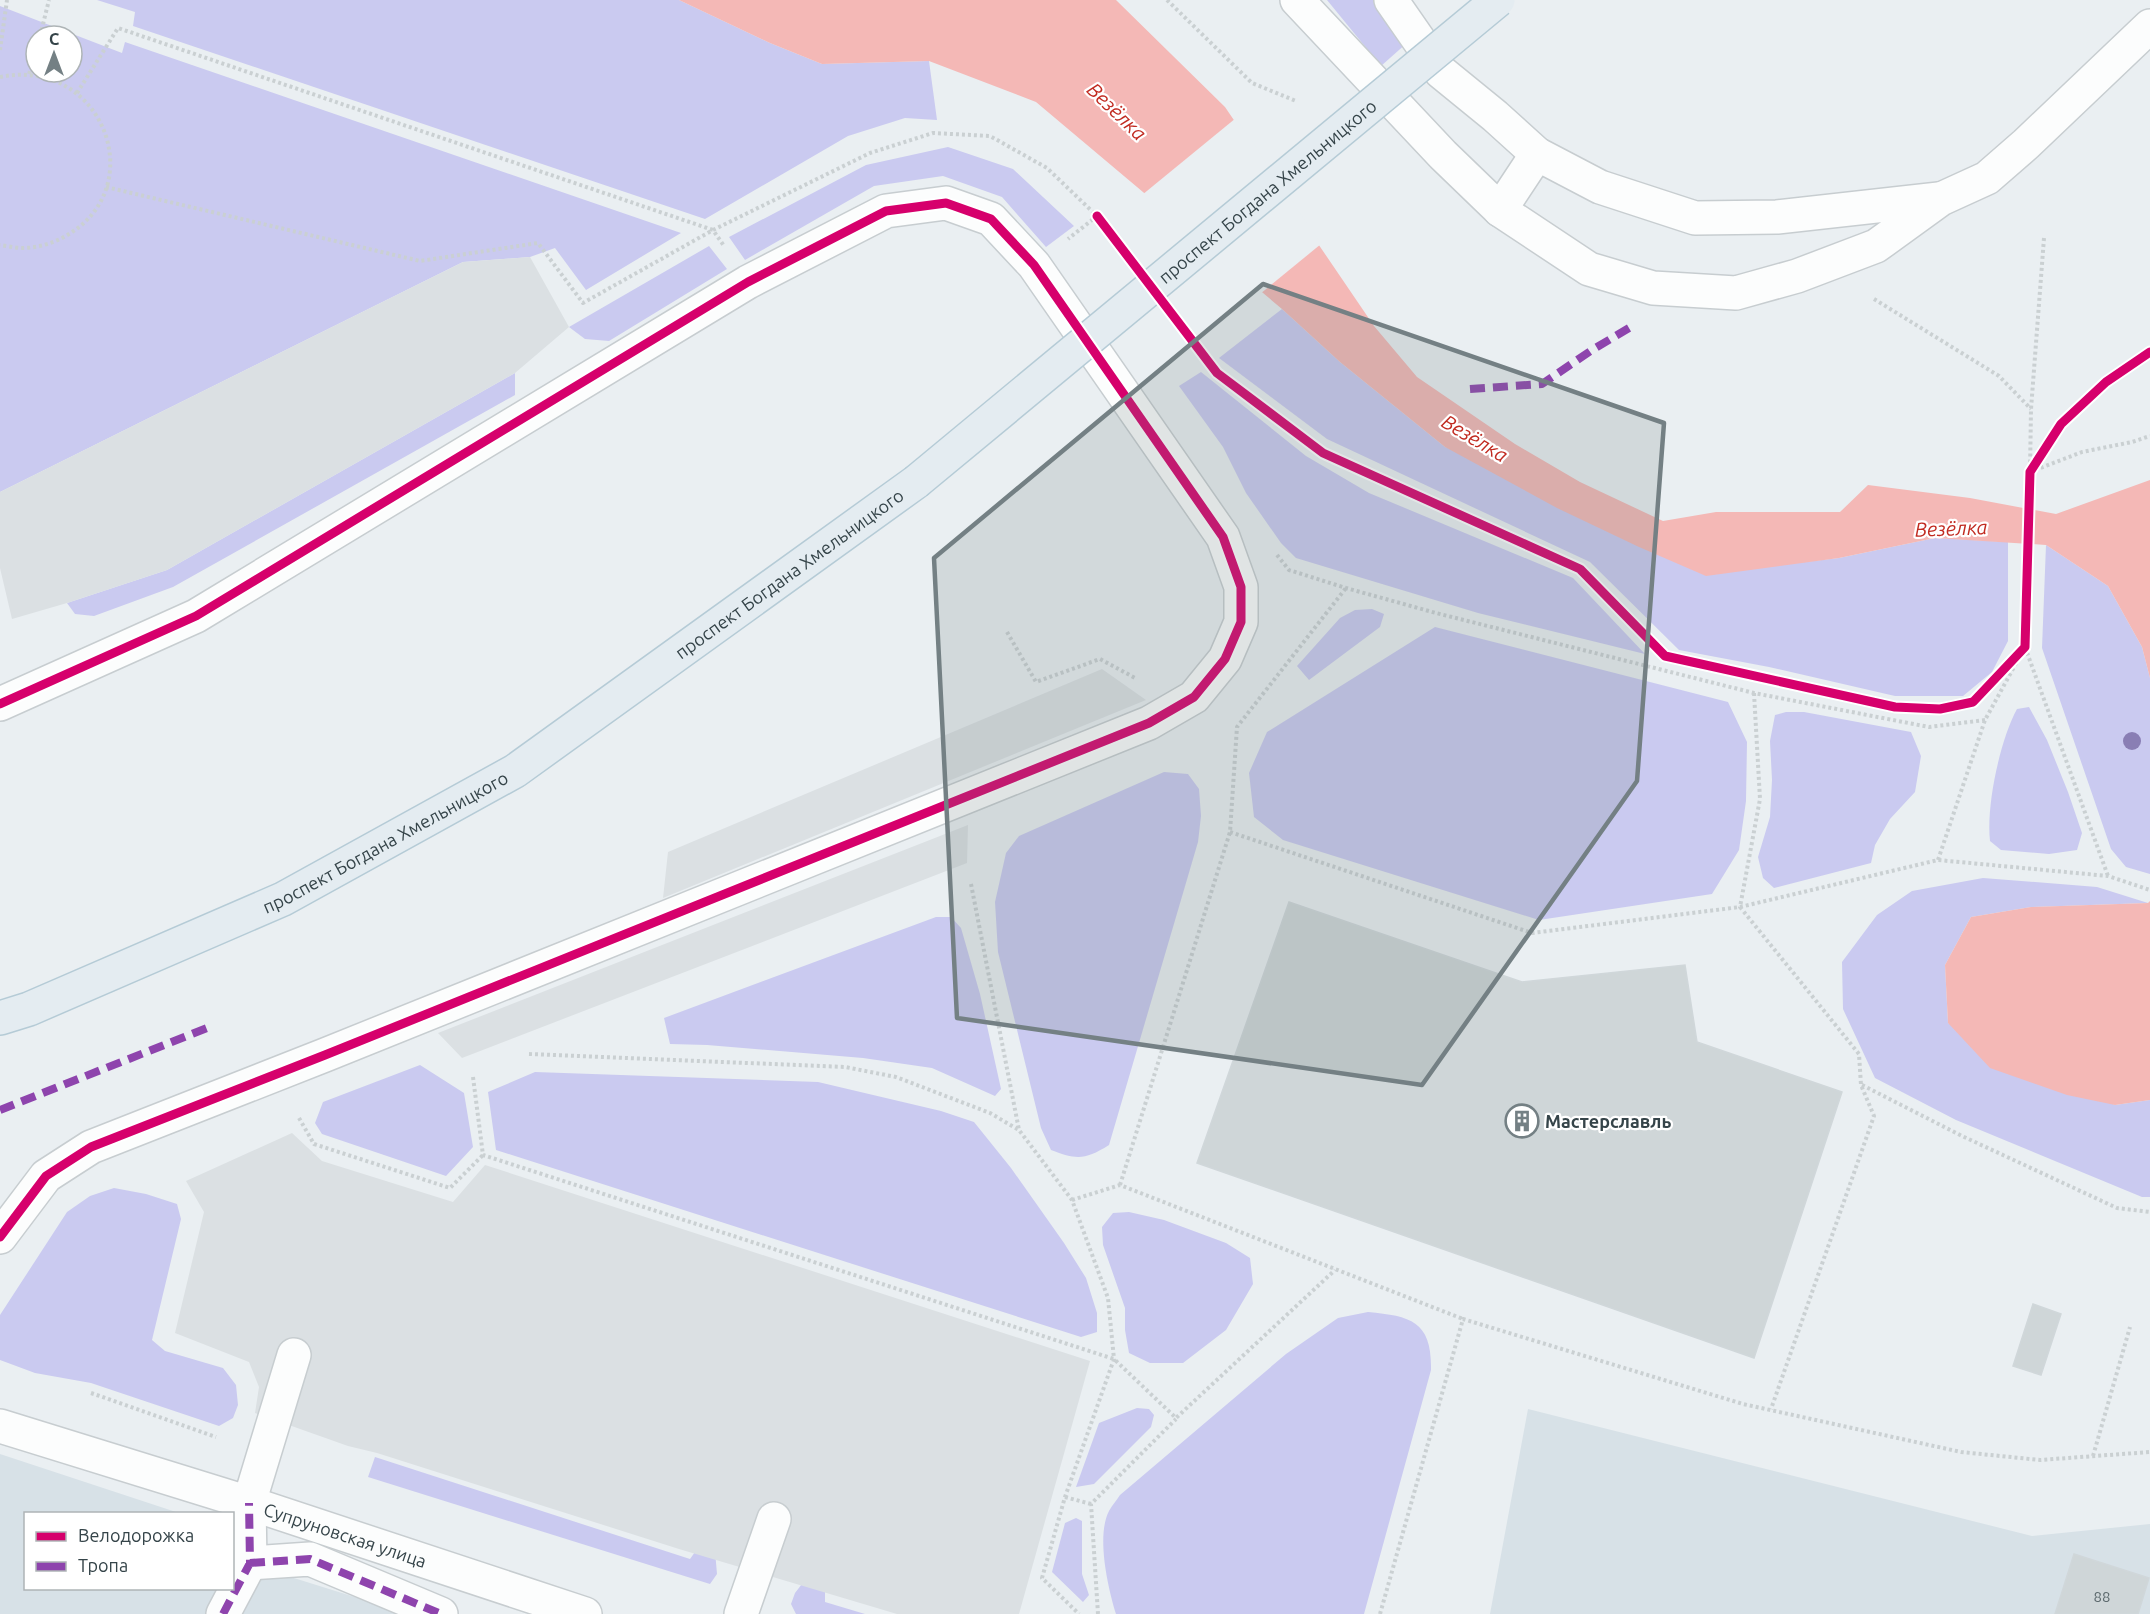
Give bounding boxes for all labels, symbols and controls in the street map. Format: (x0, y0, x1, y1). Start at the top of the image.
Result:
north arrow (24, 24, 84, 84)
text: С (49, 30, 59, 48)
water label: Везёлка (1083, 77, 1151, 145)
street label: проспект Богдана Хмельницкого (1154, 95, 1380, 287)
water label: Везёлка (1438, 409, 1512, 467)
street label: проспект Богдана Хмельницкого (671, 485, 907, 662)
water label: Везёлка (1914, 515, 1988, 541)
street label: проспект Богдана Хмельницкого (259, 767, 511, 917)
building icon: Мастерславль (1504, 1103, 1540, 1139)
place label: Мастерславль (1545, 1111, 1671, 1131)
street label: Супруновская улица (261, 1499, 429, 1571)
legend (24, 1512, 234, 1590)
text: Велодорожка (78, 1525, 194, 1545)
text: Тропа (78, 1555, 128, 1575)
house number: 88 (2094, 1588, 2110, 1605)

